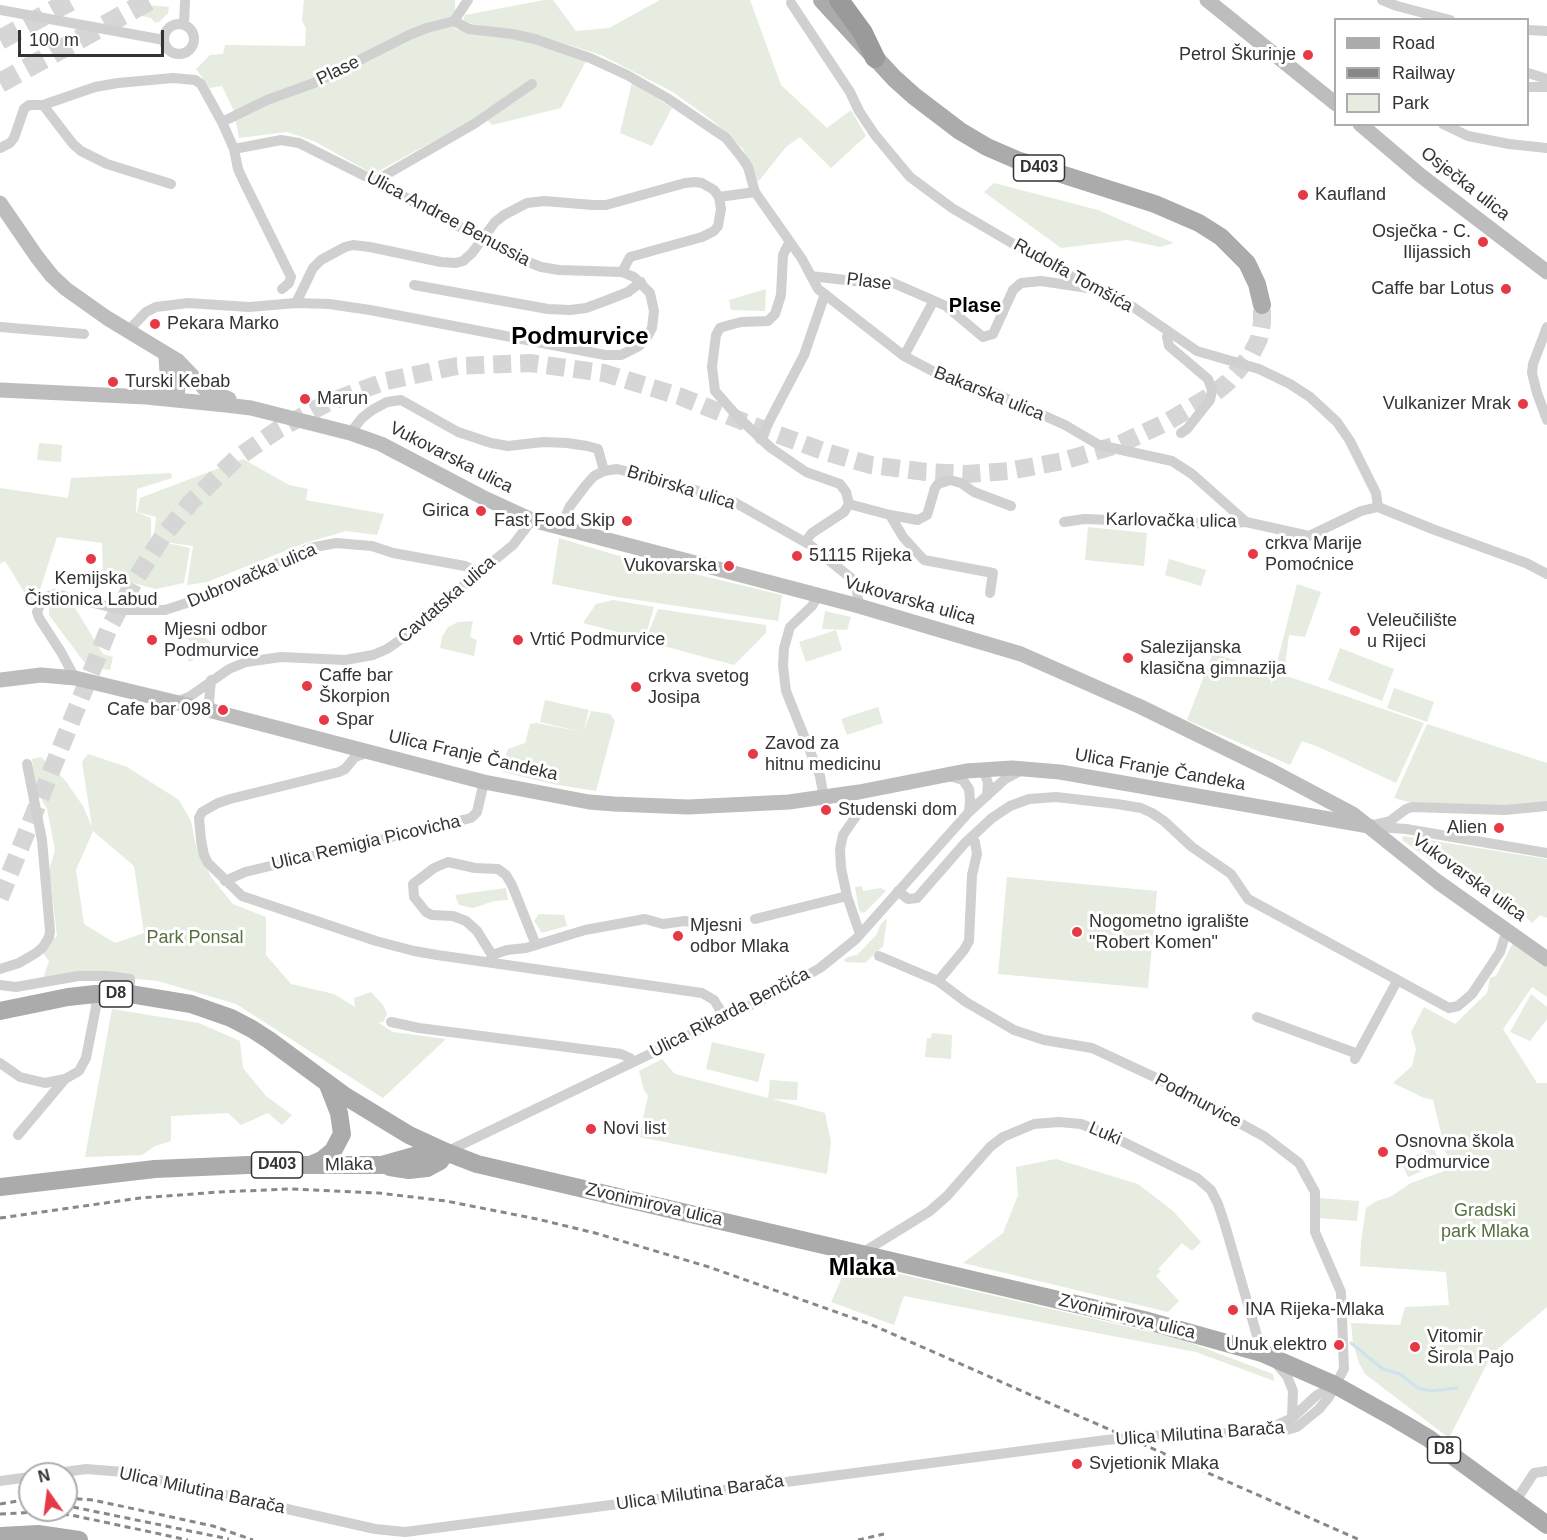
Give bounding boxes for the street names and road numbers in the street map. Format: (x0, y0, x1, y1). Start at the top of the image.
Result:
street label: Plase (313, 51, 363, 91)
street label: Osječka ulica (1416, 143, 1514, 225)
road number: D403 (1014, 155, 1064, 181)
street label: Ulica Andree Benussia (363, 167, 533, 271)
street label: Rudolfa Tomšića (1010, 234, 1136, 318)
street label: Plase (845, 269, 893, 295)
street label: Bakarska ulica (931, 362, 1047, 426)
street label: Vukovarska ulica (386, 418, 516, 498)
street label: Bribirska ulica (624, 461, 738, 515)
street label: Karlovačka ulica (1105, 509, 1237, 533)
street label: Dubrovačka ulica (184, 539, 320, 613)
street label: Cavtatska ulica (394, 552, 500, 648)
street label: Vukovarska ulica (842, 572, 978, 630)
street label: Ulica Franje Čandeka (386, 726, 560, 786)
street label: Ulica Franje Čandeka (1073, 744, 1247, 796)
street label: Ulica Remigia Picovicha (270, 811, 462, 875)
street label: Vukovarska ulica (1408, 829, 1530, 927)
street label: Ulica Rikarda Benčića (647, 963, 813, 1063)
road number: D8 (100, 981, 132, 1007)
street label: Podmurvice (1151, 1069, 1245, 1133)
street label: Luki (1086, 1118, 1124, 1150)
road number: D403 (252, 1152, 302, 1178)
street label: Mlaka (325, 1154, 373, 1176)
street label: Zvonimirova ulica (583, 1179, 725, 1231)
street label: Zvonimirova ulica (1056, 1290, 1198, 1344)
street label: Ulica Milutina Barača (1115, 1417, 1285, 1451)
road number: D8 (1428, 1437, 1460, 1463)
street label: Ulica Milutina Barača (117, 1463, 287, 1519)
street label: Ulica Milutina Barača (615, 1471, 785, 1515)

